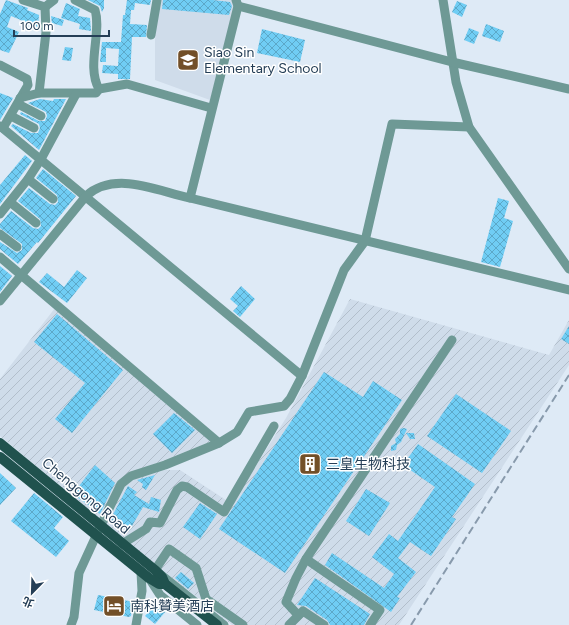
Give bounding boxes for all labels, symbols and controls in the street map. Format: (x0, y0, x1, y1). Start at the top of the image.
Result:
scale bar (14, 12, 109, 38)
text: 100 m (20, 19, 54, 33)
place label: Siao Sin Elementary School (204, 44, 322, 77)
school or university icon: Siao Sin Elementary School (175, 47, 201, 73)
building icon: 三皇生物科技 (297, 451, 323, 477)
street label: Chenggong Road (39, 454, 133, 538)
place label: 三皇生物科技 (326, 456, 410, 473)
north arrow (12, 573, 52, 613)
hotel icon: 南科贊美酒店 (101, 593, 127, 619)
text: 北 (21, 594, 36, 610)
place label: 南科贊美酒店 (130, 598, 214, 615)

